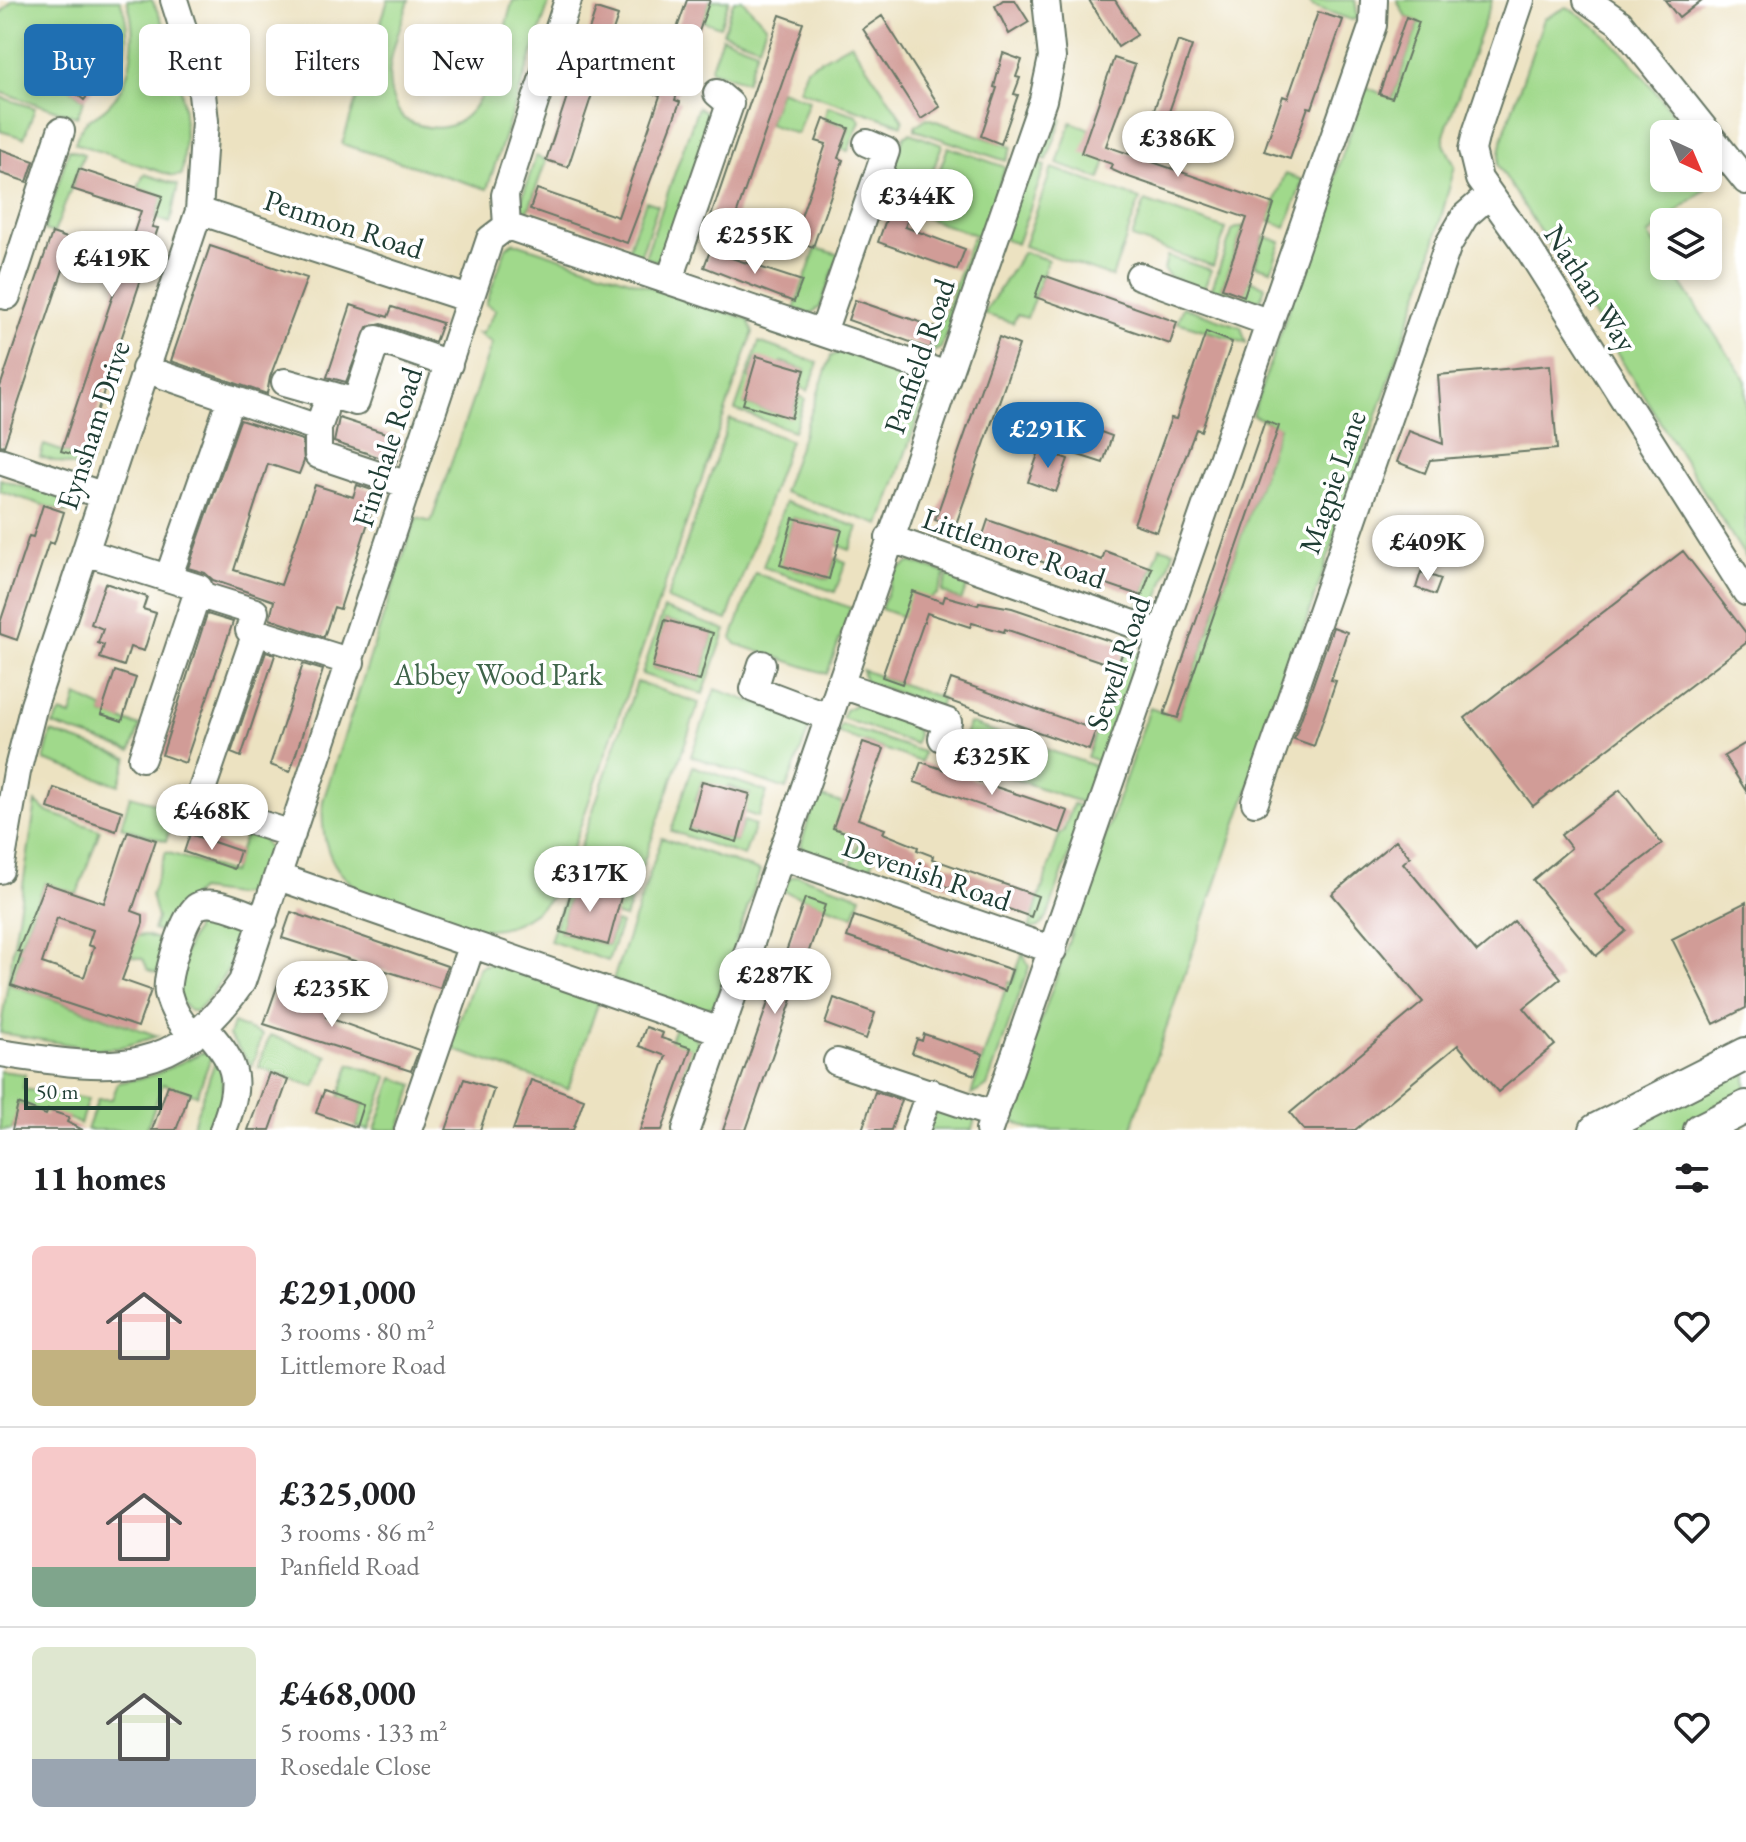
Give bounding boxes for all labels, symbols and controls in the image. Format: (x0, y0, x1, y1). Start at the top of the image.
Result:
chip: Buy (24, 24, 123, 96)
chip: Rent (139, 24, 250, 96)
chip: Filters (266, 24, 388, 96)
chip: New (404, 24, 512, 96)
chip: Apartment (528, 24, 703, 96)
pin: £386K (1122, 111, 1234, 179)
text: £386K (1140, 120, 1216, 154)
north arrow (1650, 120, 1722, 192)
map controls (1650, 120, 1722, 280)
pin: £344K (861, 169, 973, 237)
text: £344K (879, 178, 955, 212)
street label: Penmon Road (259, 180, 429, 268)
pin: £255K (699, 208, 811, 276)
button: layers (1650, 208, 1722, 280)
text: £255K (717, 217, 793, 251)
street label: Nathan Way (1536, 217, 1647, 360)
pin: £419K (56, 231, 168, 299)
text: £419K (74, 240, 150, 274)
street label: Panfield Road (874, 273, 964, 439)
street label: Eynsham Drive (47, 336, 139, 514)
street label: Finchale Road (343, 361, 431, 532)
pin: £291K (992, 402, 1104, 470)
street label: Magpie Lane (1289, 405, 1375, 559)
text: £291K (1010, 411, 1086, 445)
street label: Littlemore Road (917, 498, 1112, 598)
pin: £409K (1372, 515, 1484, 583)
text: £409K (1390, 524, 1466, 558)
street label: Sewell Road (1077, 590, 1160, 736)
park label: Abbey Wood Park (393, 655, 603, 694)
pin: £325K (936, 729, 1048, 797)
text: £325K (954, 738, 1030, 772)
pin: £468K (156, 784, 268, 852)
text: £468K (174, 793, 250, 827)
street label: Devenish Road (838, 826, 1017, 920)
pin: £317K (534, 846, 646, 914)
text: £317K (552, 855, 628, 889)
pin: £287K (719, 948, 831, 1016)
text: £287K (737, 957, 813, 991)
pin: £235K (276, 961, 388, 1029)
text: £235K (294, 970, 370, 1004)
scale bar (24, 1074, 162, 1110)
text: 50 m (36, 1077, 79, 1106)
text: 11 homes (32, 1156, 166, 1200)
icon: filters (1670, 1156, 1714, 1200)
text: £291,000 (280, 1270, 416, 1314)
icon: home (96, 1278, 192, 1374)
icon: heart (1670, 1304, 1714, 1348)
text: 3 rooms · 80 m² (280, 1314, 435, 1348)
text: Littlemore Road (280, 1348, 446, 1382)
text: £325,000 (280, 1471, 416, 1515)
icon: home (96, 1479, 192, 1575)
icon: heart (1670, 1505, 1714, 1549)
text: 3 rooms · 86 m² (280, 1515, 435, 1549)
text: Panfield Road (280, 1549, 420, 1583)
text: £468,000 (280, 1671, 416, 1715)
icon: home (96, 1679, 192, 1775)
icon: heart (1670, 1705, 1714, 1749)
text: 5 rooms · 133 m² (280, 1715, 447, 1749)
text: Rosedale Close (280, 1749, 431, 1783)

